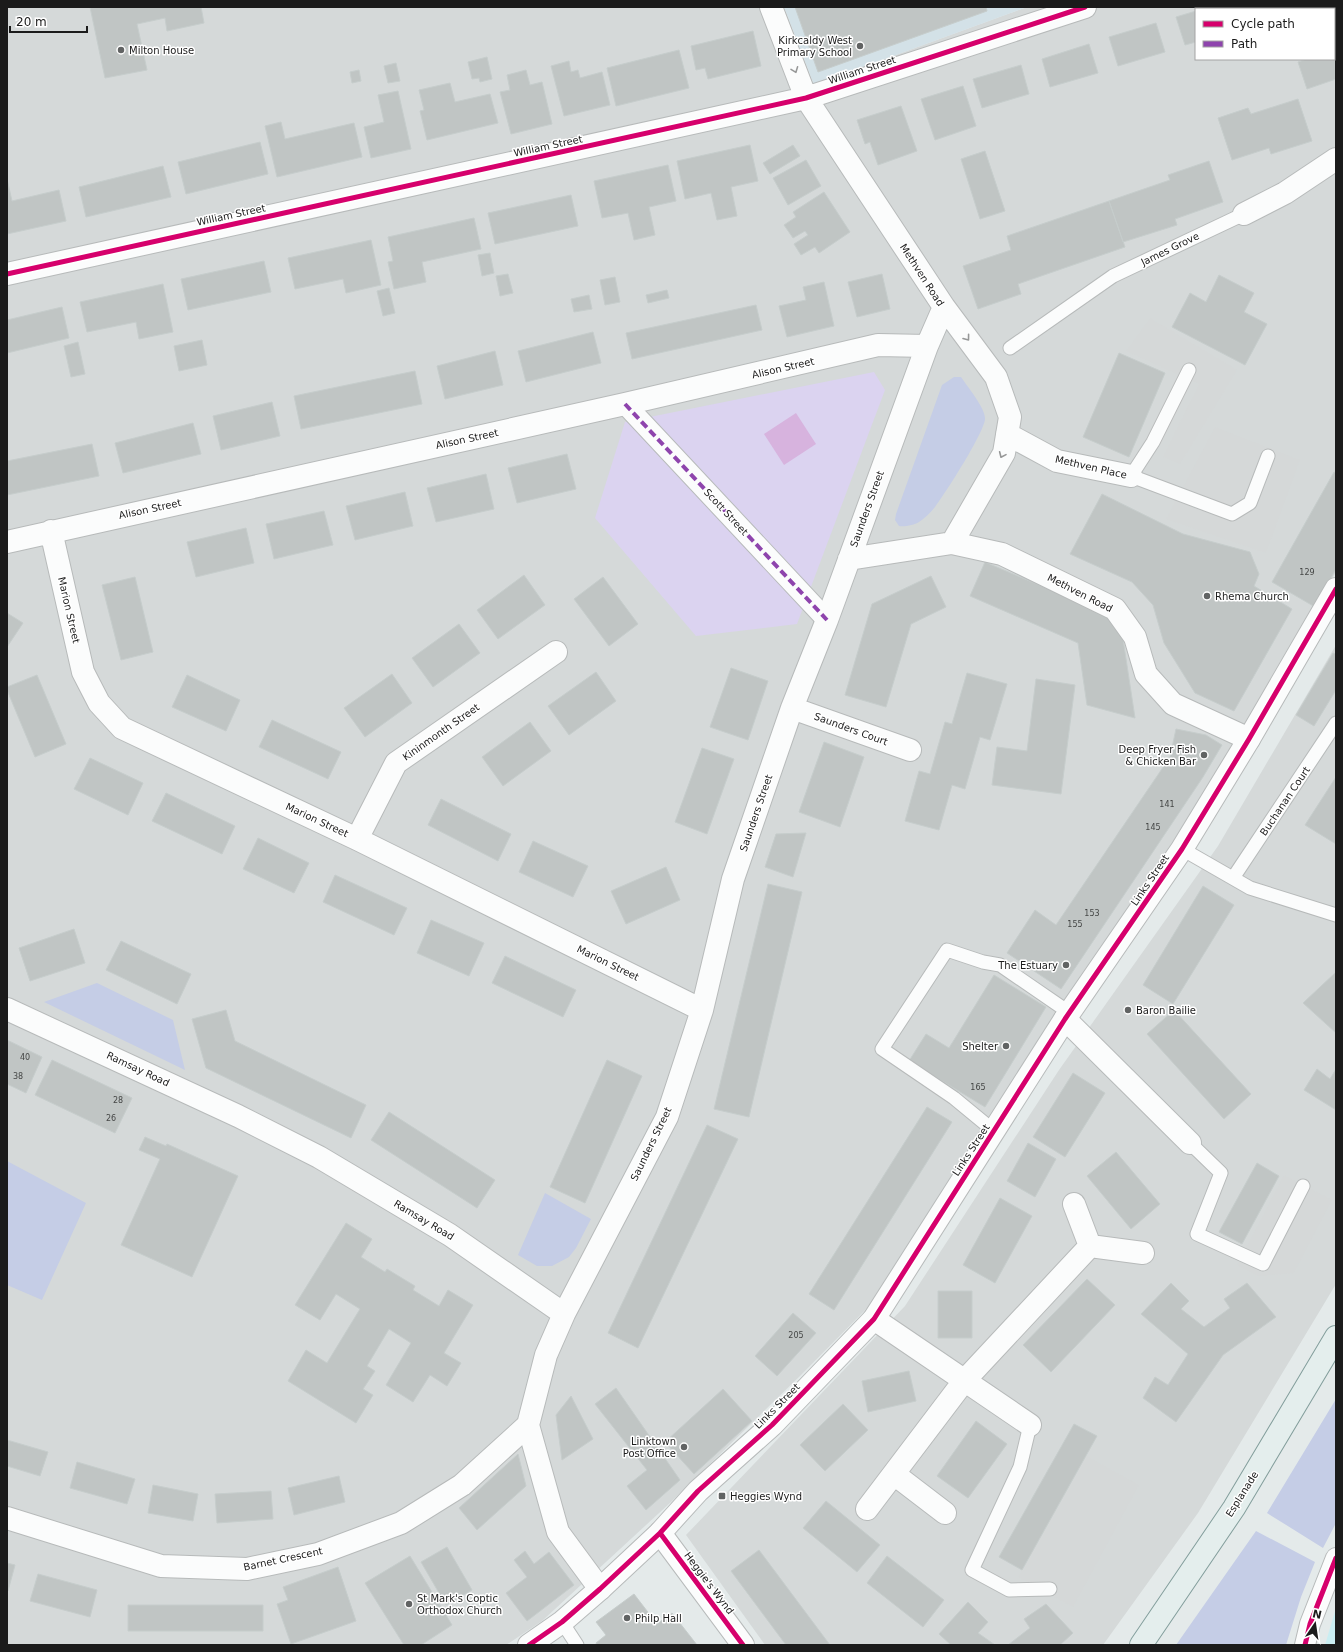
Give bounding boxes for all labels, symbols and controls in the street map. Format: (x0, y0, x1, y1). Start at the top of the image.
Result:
scale bar (10, 8, 87, 34)
legend (1195, 8, 1335, 60)
text: 20 m (16, 15, 47, 29)
text: Cycle path (1231, 17, 1295, 31)
place label: Kirkcaldy West Primary School (777, 35, 852, 58)
text: Path (1231, 37, 1257, 51)
marker: Kirkcaldy West Primary School (855, 41, 865, 51)
marker: Milton House (116, 45, 126, 55)
place label: Milton House (129, 45, 194, 56)
street label: William Street (827, 54, 897, 86)
one-way arrow (790, 66, 798, 73)
street label: William Street (513, 133, 584, 159)
street label: William Street (196, 202, 267, 228)
street label: James Grove (1138, 230, 1201, 268)
street label: Methven Road (898, 242, 946, 308)
one-way arrow (962, 334, 969, 341)
street label: Alison Street (751, 355, 815, 381)
street label: Alison Street (435, 427, 499, 451)
one-way arrow (999, 451, 1007, 459)
street label: Methven Place (1054, 453, 1128, 481)
street label: Saunders Street (848, 469, 886, 549)
street label: Scott Street (702, 487, 750, 538)
street label: Alison Street (118, 497, 182, 521)
house number: 129 (1299, 568, 1315, 577)
street label: Methven Road (1046, 572, 1114, 614)
street label: Marion Street (56, 576, 82, 644)
marker: Rhema Church (1202, 591, 1212, 601)
place label: Rhema Church (1215, 591, 1289, 602)
street label: Kininmonth Street (401, 701, 481, 763)
street label: Saunders Court (813, 711, 889, 747)
place label: Deep Fryer Fish & Chicken Bar (1119, 744, 1197, 767)
marker: Deep Fryer Fish & Chicken Bar (1199, 750, 1209, 760)
street label: Buchanan Court (1258, 764, 1312, 837)
street label: Saunders Street (738, 773, 774, 853)
house number: 141 (1159, 800, 1175, 809)
street label: Marion Street (284, 801, 350, 839)
house number: 145 (1145, 823, 1161, 832)
street label: Links Street (1129, 852, 1171, 908)
house number: 153 (1084, 909, 1100, 918)
house number: 155 (1067, 920, 1083, 929)
street label: Marion Street (575, 943, 641, 983)
place label: The Estuary (997, 960, 1058, 971)
marker: The Estuary (1061, 960, 1071, 970)
marker: Baron Bailie (1123, 1005, 1133, 1015)
place label: Baron Bailie (1136, 1005, 1196, 1016)
place label: Shelter (962, 1041, 999, 1052)
marker: Shelter (1001, 1041, 1011, 1051)
street label: Ramsay Road (105, 1050, 171, 1088)
house number: 40 (20, 1053, 30, 1062)
house number: 38 (13, 1072, 23, 1081)
house number: 165 (970, 1083, 986, 1092)
house number: 28 (113, 1096, 123, 1105)
street label: Saunders Street (628, 1105, 674, 1183)
house number: 26 (106, 1114, 116, 1123)
street label: Links Street (950, 1122, 992, 1178)
street label: Ramsay Road (392, 1198, 456, 1242)
house number: 205 (788, 1331, 804, 1340)
street label: Links Street (752, 1381, 802, 1431)
place label: Linktown Post Office (623, 1436, 676, 1459)
marker: Linktown Post Office (679, 1442, 689, 1452)
street label: Esplanade (1224, 1469, 1260, 1519)
marker: Heggies Wynd (717, 1491, 727, 1501)
place label: Heggies Wynd (730, 1491, 802, 1502)
street label: Barnet Crescent (242, 1545, 324, 1573)
street label: Heggie's Wynd (682, 1550, 736, 1616)
place label: St Mark's Coptic Orthodox Church (417, 1593, 502, 1616)
marker: St Mark's Coptic Orthodox Church (404, 1599, 414, 1609)
north arrow (1295, 1604, 1335, 1644)
text: N (1311, 1607, 1323, 1622)
marker: Philp Hall (622, 1613, 632, 1623)
place label: Philp Hall (635, 1613, 682, 1624)

